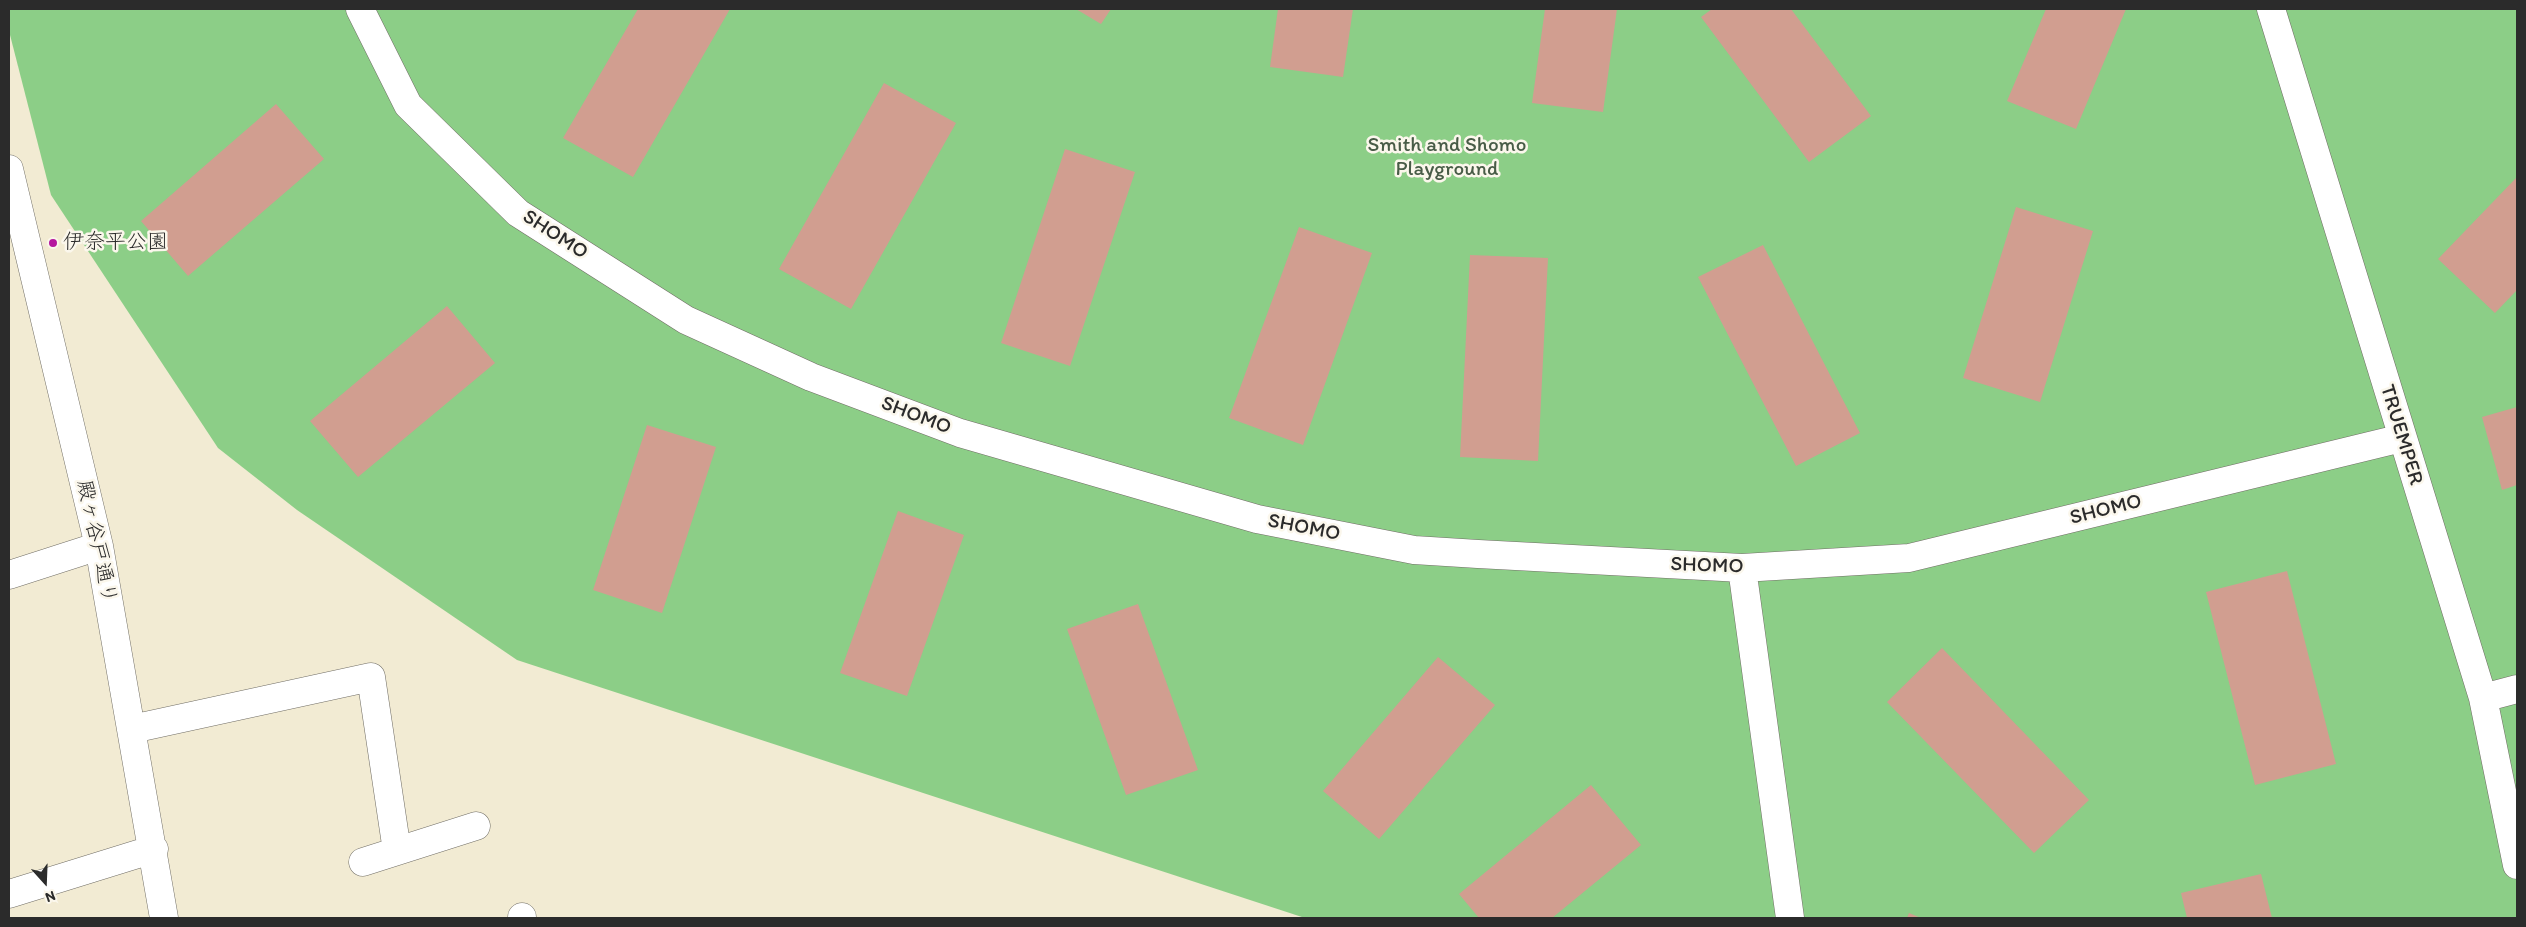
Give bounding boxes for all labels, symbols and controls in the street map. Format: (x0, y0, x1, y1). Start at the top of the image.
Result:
park label: Smith and Shomo Playground (1368, 133, 1526, 183)
street label: SHOMO (517, 205, 593, 265)
place label: 伊奈平公園 (63, 230, 168, 256)
marker: 伊奈平公園 (47, 237, 59, 249)
street label: TRUEMPER (2374, 382, 2428, 488)
street label: SHOMO (877, 391, 955, 441)
street label: 殿ヶ谷戸通り (71, 478, 121, 606)
street label: SHOMO (2067, 489, 2145, 531)
street label: SHOMO (1266, 509, 1342, 547)
street label: SHOMO (1670, 552, 1744, 580)
north arrow (20, 857, 70, 907)
text: N (43, 887, 58, 906)

